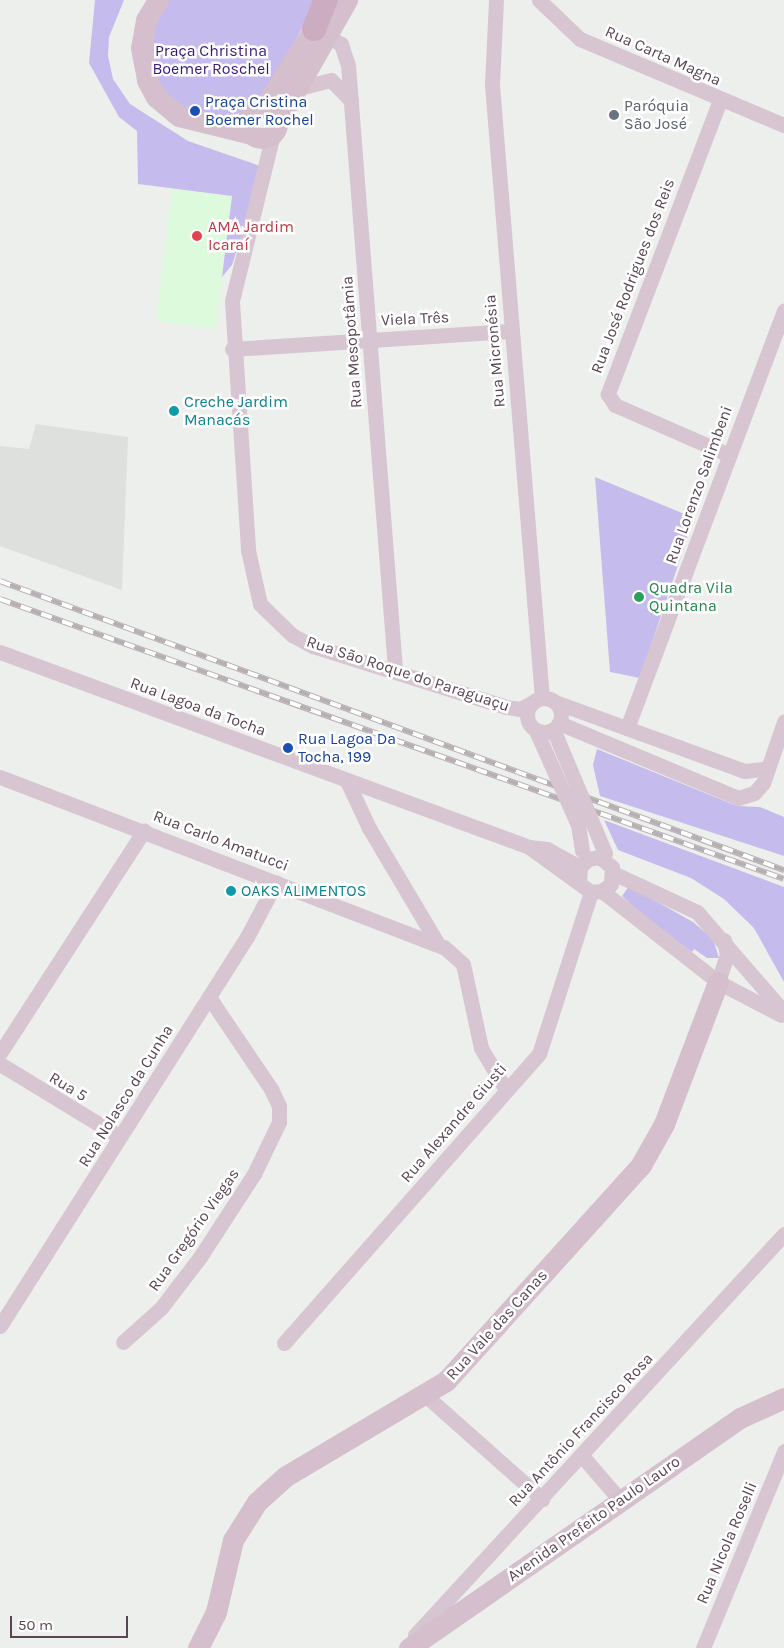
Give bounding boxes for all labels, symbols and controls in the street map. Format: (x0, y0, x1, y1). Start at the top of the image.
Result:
street label: Rua Carta Magna (602, 22, 724, 90)
park label: Praça Christina Boemer Roschel (152, 41, 270, 79)
place label: Praça Cristina Boemer Rochel (205, 92, 314, 130)
place label: Paróquia São José (624, 96, 689, 134)
marker: Praça Cristina Boemer Rochel (189, 105, 201, 117)
marker: Paróquia São José (608, 109, 620, 121)
street label: Rua José Rodrigues dos Reis (587, 176, 679, 376)
place label: AMA Jardim Icaraí (208, 217, 294, 255)
marker: AMA Jardim Icaraí (190, 229, 204, 243)
street label: Rua Mesopotâmia (338, 275, 366, 409)
street label: Rua Micronésia (481, 294, 509, 408)
street label: Viela Três (380, 308, 450, 330)
place label: Creche Jardim Manacás (184, 392, 288, 430)
street label: Rua Lorenzo Salimbeni (661, 403, 737, 567)
marker: Creche Jardim Manacás (168, 405, 180, 417)
place label: Quadra Vila Quintana (649, 578, 733, 616)
marker: Quadra Vila Quintana (633, 591, 645, 603)
street label: Rua São Roque do Paraguaçu (304, 632, 512, 716)
street label: Rua Lagoa da Tocha (127, 674, 269, 740)
place label: Rua Lagoa Da Tocha, 199 (298, 729, 396, 767)
marker: Rua Lagoa Da Tocha, 199 (282, 742, 294, 754)
street label: Rua Carlo Amatucci (151, 806, 291, 876)
place label: OAKS ALIMENTOS (241, 881, 366, 901)
marker: OAKS ALIMENTOS (225, 885, 237, 897)
street label: Rua Nolasco da Cunha (74, 1021, 178, 1171)
street label: Rua Alexandre Giusti (397, 1059, 511, 1187)
street label: Rua 5 (45, 1068, 91, 1106)
street label: Rua Gregório Viegas (144, 1165, 244, 1295)
street label: Rua Vale das Canas (442, 1266, 552, 1384)
street label: Rua Antônio Francisco Rosa (505, 1349, 657, 1511)
street label: Avenida Prefeito Paulo Lauro (504, 1452, 684, 1586)
street label: Rua Nicola Roselli (693, 1479, 761, 1607)
scale bar (12, 1606, 130, 1638)
text: 50 m (18, 1616, 53, 1634)

